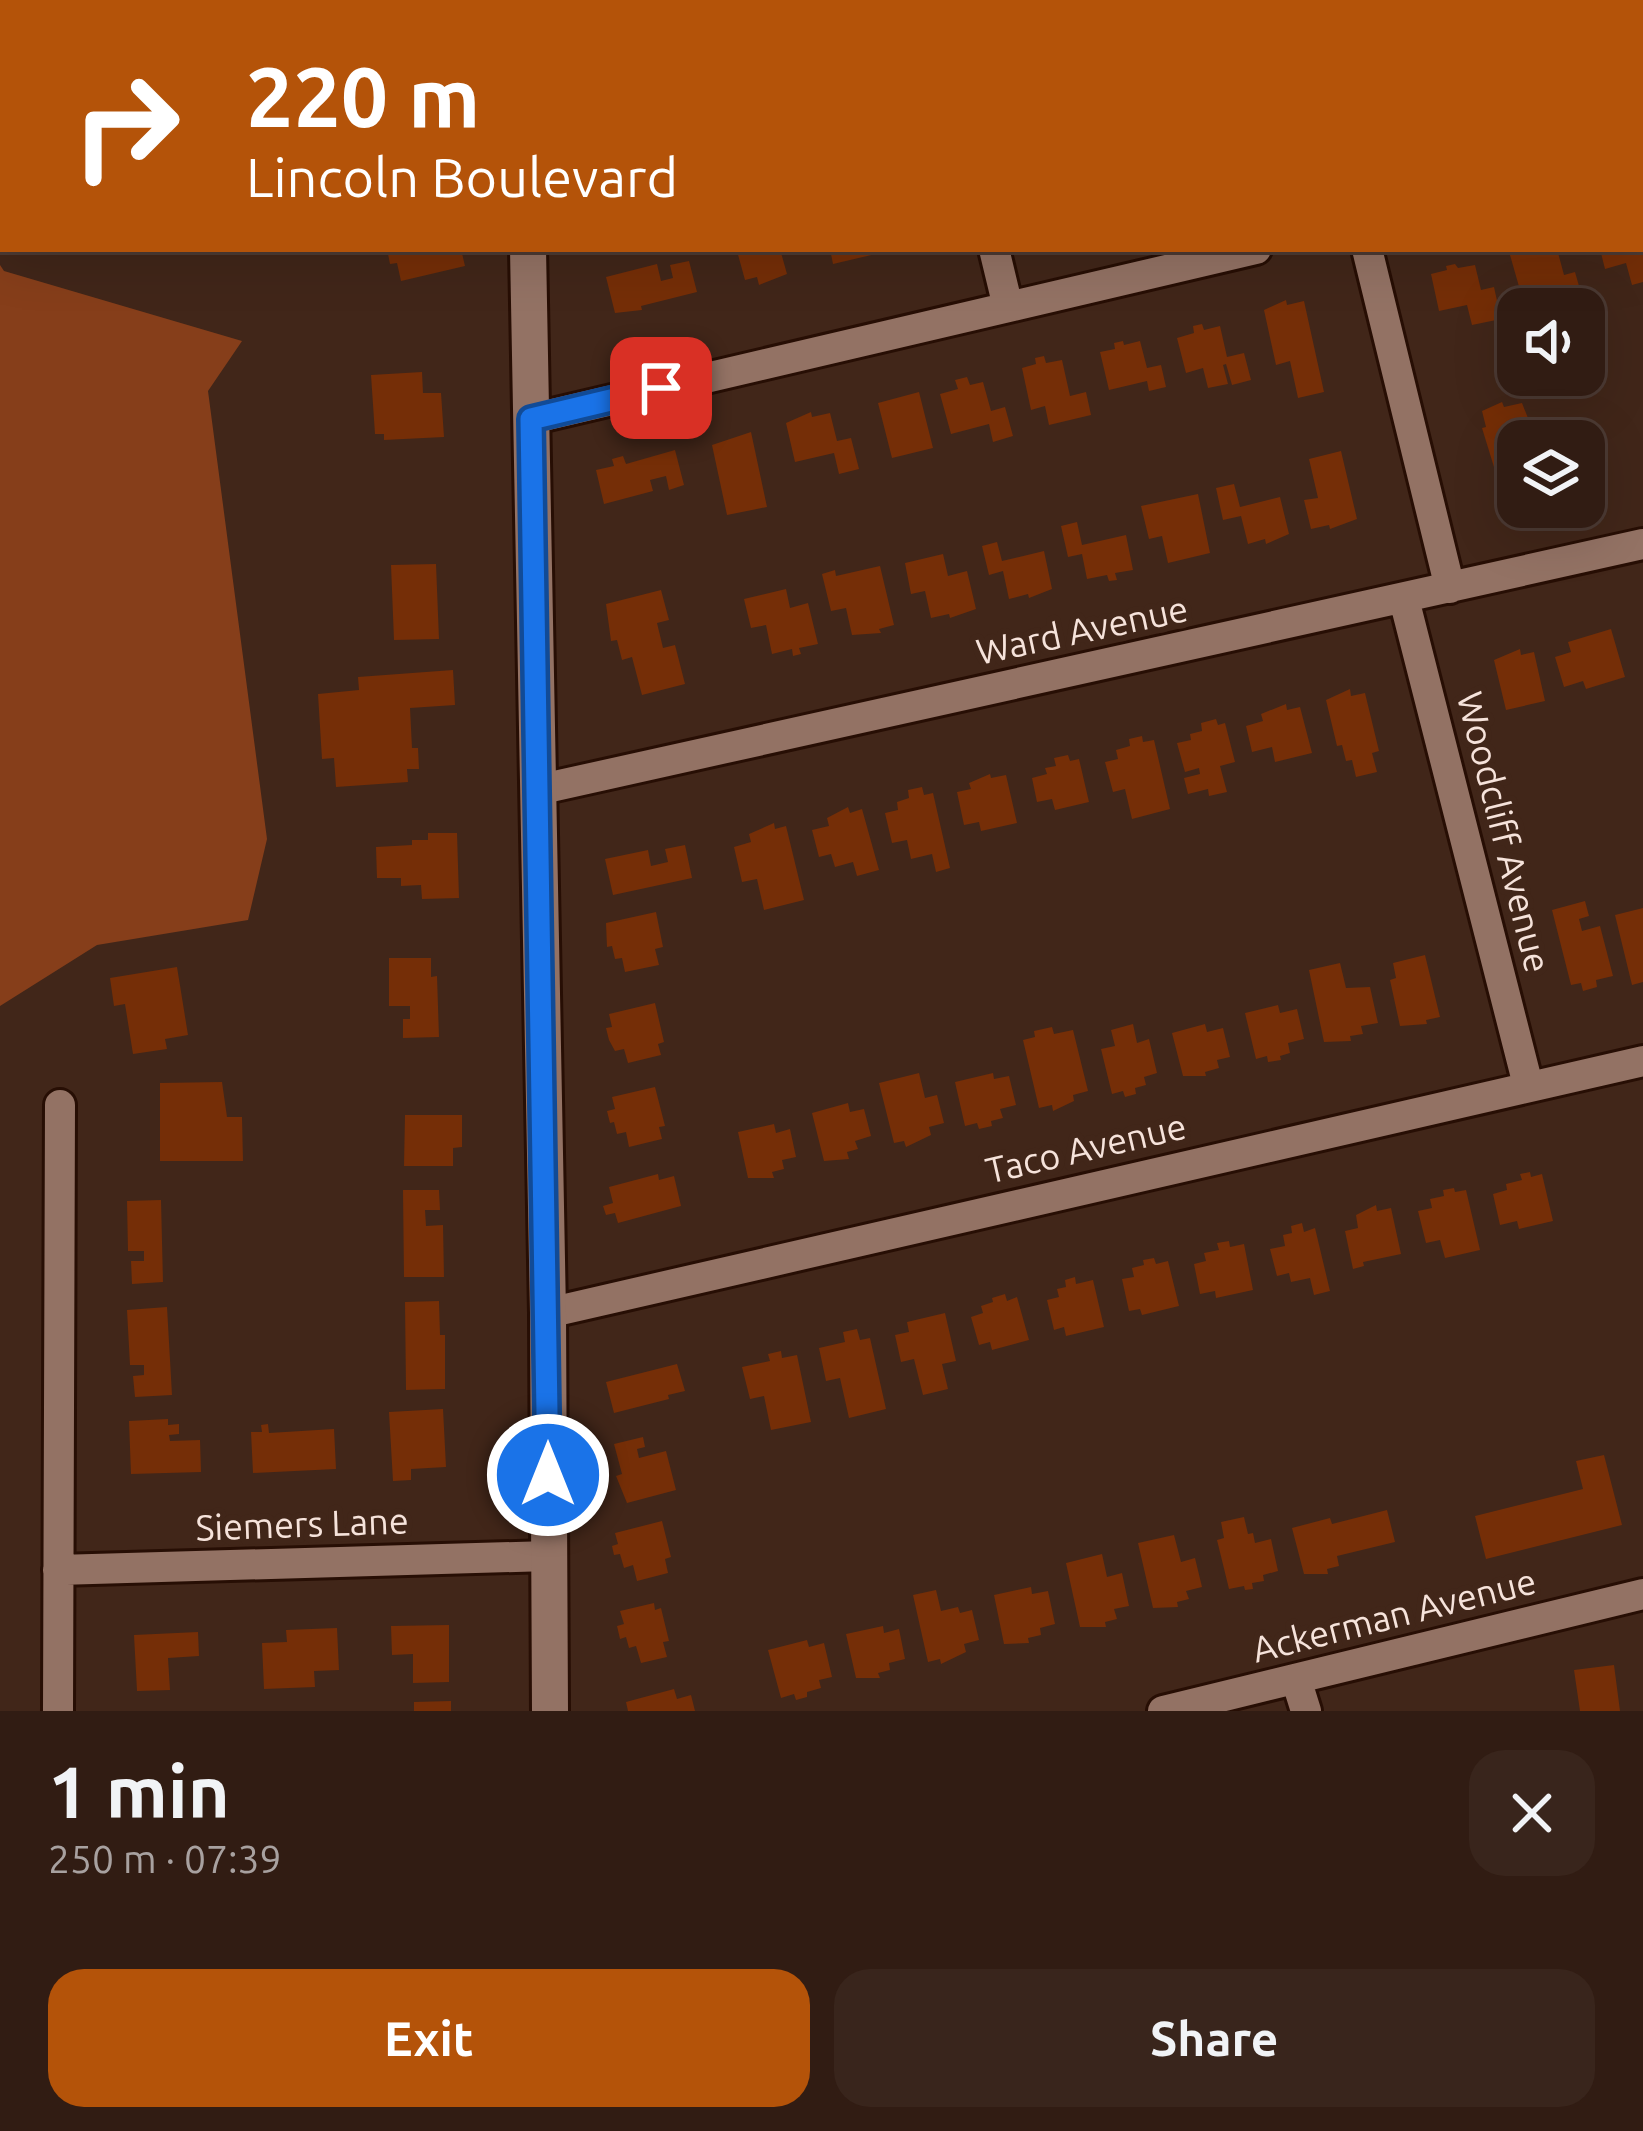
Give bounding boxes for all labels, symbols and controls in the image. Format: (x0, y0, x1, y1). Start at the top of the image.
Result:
icon: right (48, 48, 204, 204)
text: 220 m (246, 49, 480, 143)
text: Lincoln Boulevard (246, 147, 678, 207)
map controls (1497, 288, 1605, 528)
button: sound (1497, 288, 1605, 396)
pin (610, 337, 712, 439)
icon: arrive (628, 355, 694, 421)
button: layers (1497, 420, 1605, 528)
street label: Ward Avenue (972, 587, 1191, 672)
street label: Woodcliff Avenue (1450, 687, 1559, 976)
street label: Taco Avenue (982, 1105, 1190, 1190)
position arrow (485, 1412, 611, 1538)
street label: Siemers Lane (195, 1499, 409, 1548)
street label: Ackerman Avenue (1248, 1559, 1540, 1670)
button: close (1469, 1750, 1595, 1876)
text: 1 min (48, 1751, 230, 1832)
text: 250 m · 07:39 (48, 1837, 282, 1880)
button: Exit (48, 1969, 810, 2107)
button: Share (834, 1969, 1595, 2107)

